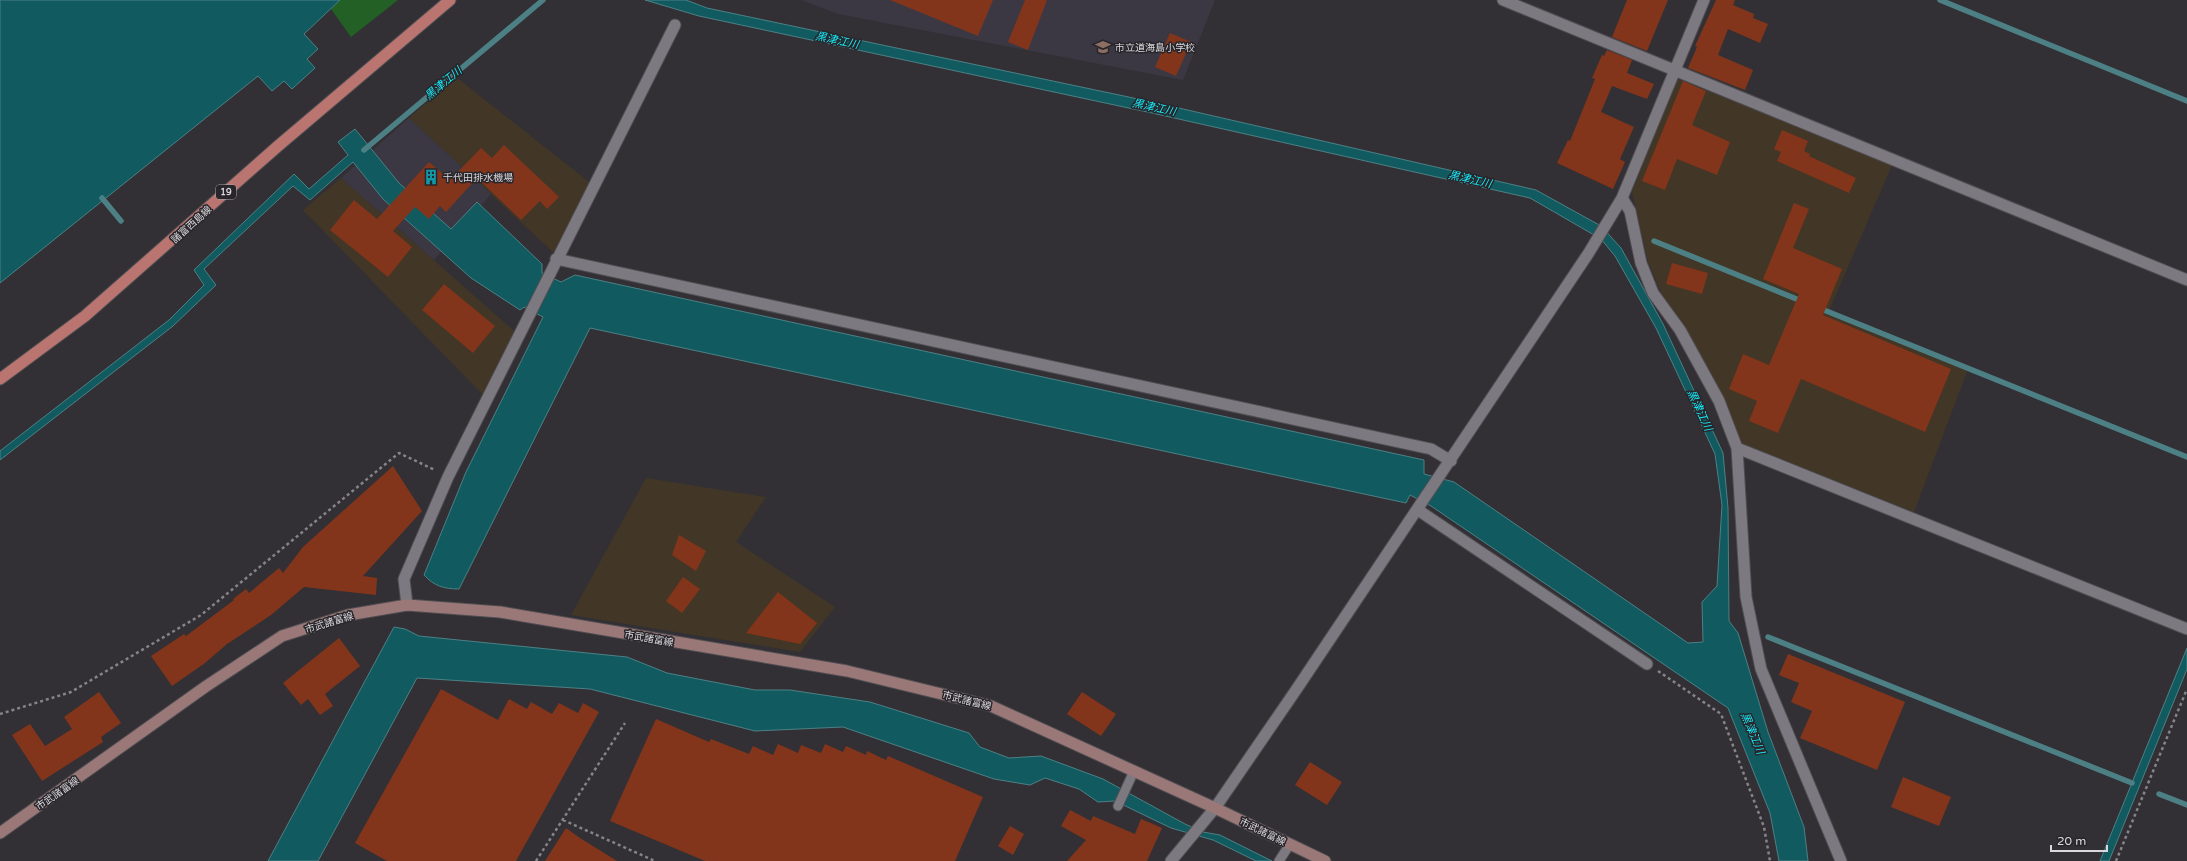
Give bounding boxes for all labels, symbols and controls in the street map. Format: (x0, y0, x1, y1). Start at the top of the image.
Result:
water label: 黒津江川 (814, 30, 861, 52)
school or university icon: 市立道海島小学校 (1094, 38, 1112, 56)
place label: 市立道海島小学校 (1115, 42, 1195, 54)
water label: 黒津江川 (422, 64, 465, 103)
water label: 黒津江川 (1131, 97, 1178, 119)
building icon: 千代田排水機場 (422, 168, 440, 186)
water label: 黒津江川 (1447, 168, 1494, 191)
place label: 千代田排水機場 (443, 172, 513, 184)
road number: 19 (216, 185, 236, 199)
street label: 諸富西島線 (169, 204, 214, 246)
water label: 黒津江川 (1684, 388, 1715, 434)
street label: 市武諸富線 (304, 610, 355, 636)
street label: 市武諸富線 (623, 629, 674, 649)
street label: 市武諸富線 (941, 689, 992, 713)
water label: 黒津江川 (1738, 710, 1768, 757)
street label: 市武諸富線 (34, 775, 81, 813)
street label: 市武諸富線 (1237, 816, 1288, 848)
scale bar (2051, 827, 2107, 853)
text: 20 m (2057, 834, 2086, 848)

